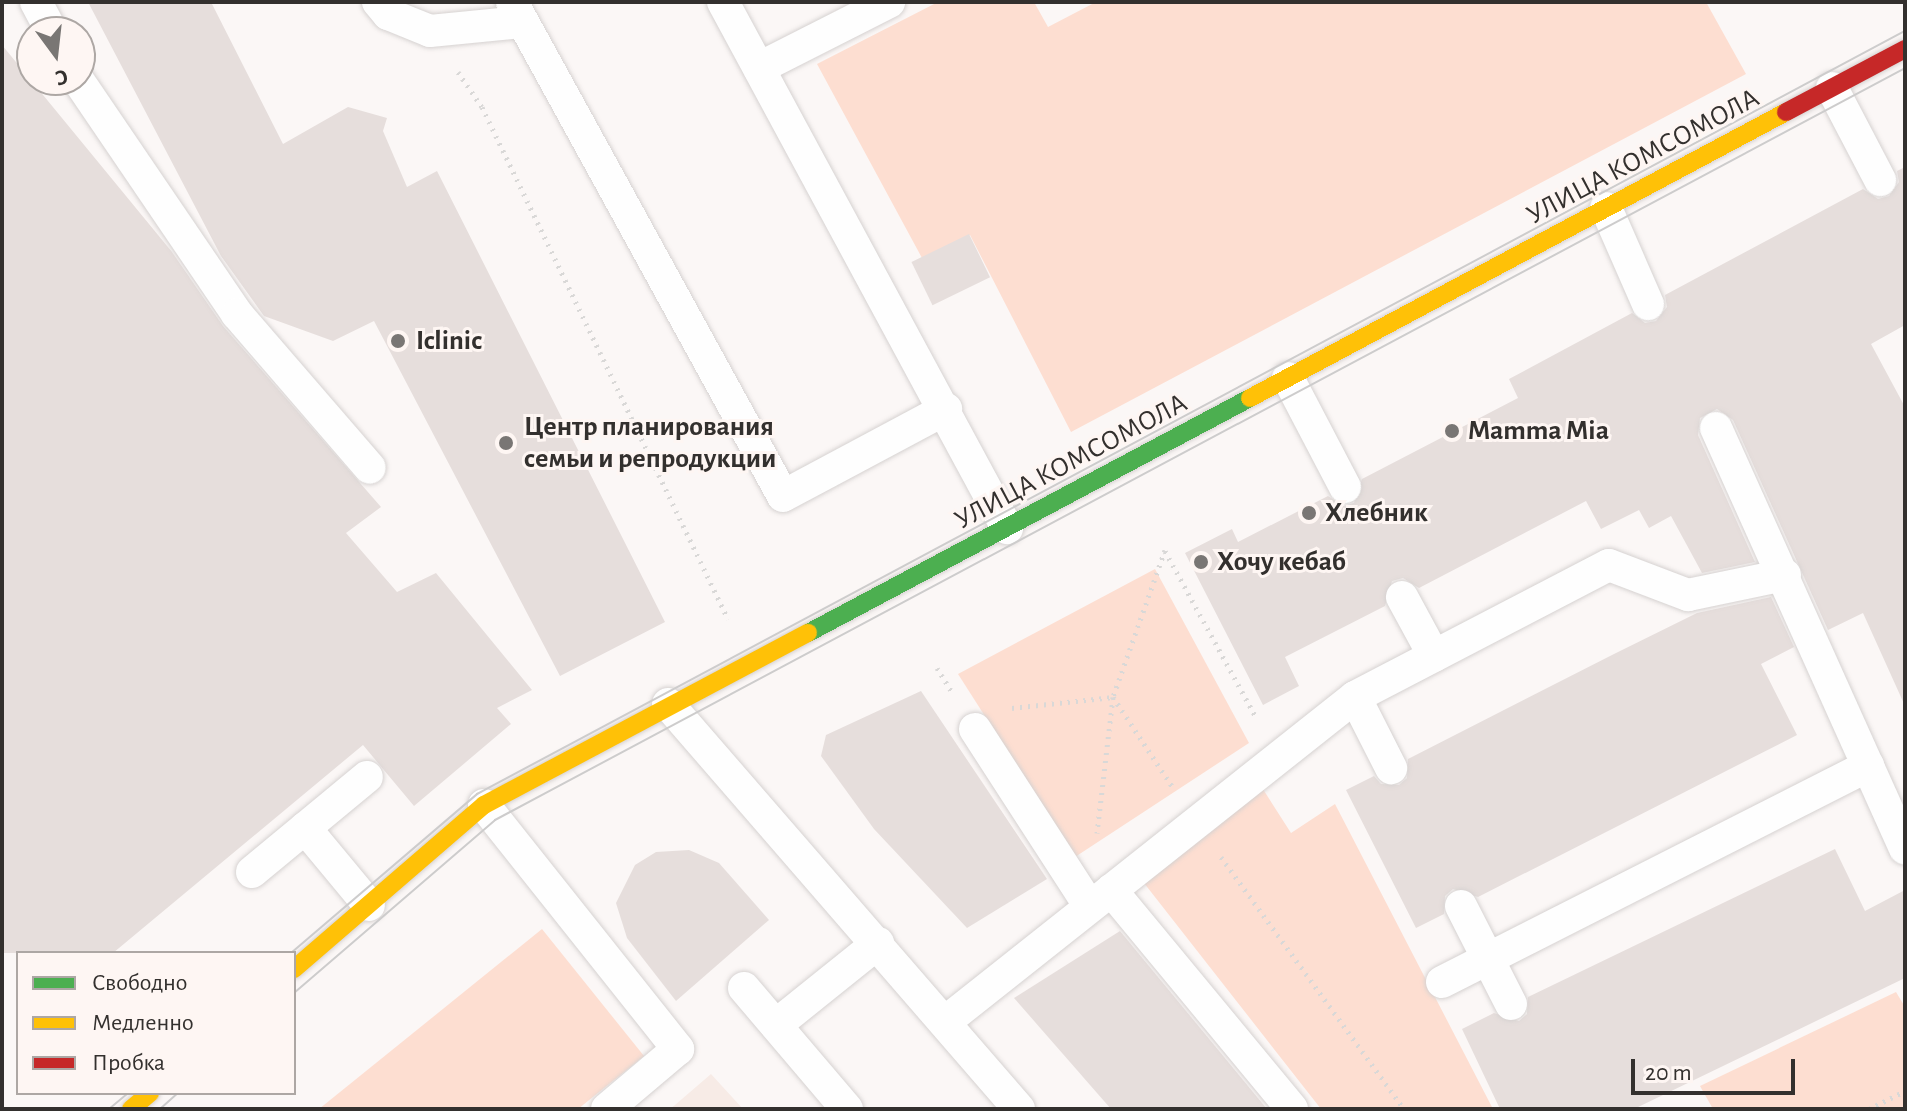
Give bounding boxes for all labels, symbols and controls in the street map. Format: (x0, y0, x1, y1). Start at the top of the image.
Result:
north arrow (16, 16, 96, 96)
text: С (53, 65, 70, 89)
street label: УЛИЦА КОМСОМОЛА (1521, 82, 1765, 232)
place label: Iclinic (416, 324, 482, 358)
marker: Iclinic (387, 330, 409, 352)
street label: УЛИЦА КОМСОМОЛА (949, 387, 1193, 537)
place label: Центр планирования семьи и репродукции (524, 410, 776, 476)
place label: Mamma Mia (1468, 414, 1609, 448)
marker: Mamma Mia (1443, 422, 1461, 440)
marker: Центр планирования семьи и репродукции (495, 432, 517, 454)
place label: Хлебник (1325, 496, 1428, 530)
marker: Хлебник (1300, 504, 1318, 522)
place label: Хочу кебаб (1217, 545, 1346, 579)
marker: Хочу кебаб (1192, 553, 1210, 571)
legend (16, 951, 296, 1095)
text: Свободно (92, 971, 187, 995)
text: Медленно (92, 1011, 194, 1035)
scale bar (1635, 1043, 1799, 1093)
text: Пробка (92, 1051, 165, 1075)
text: 20 m (1645, 1061, 1692, 1085)

